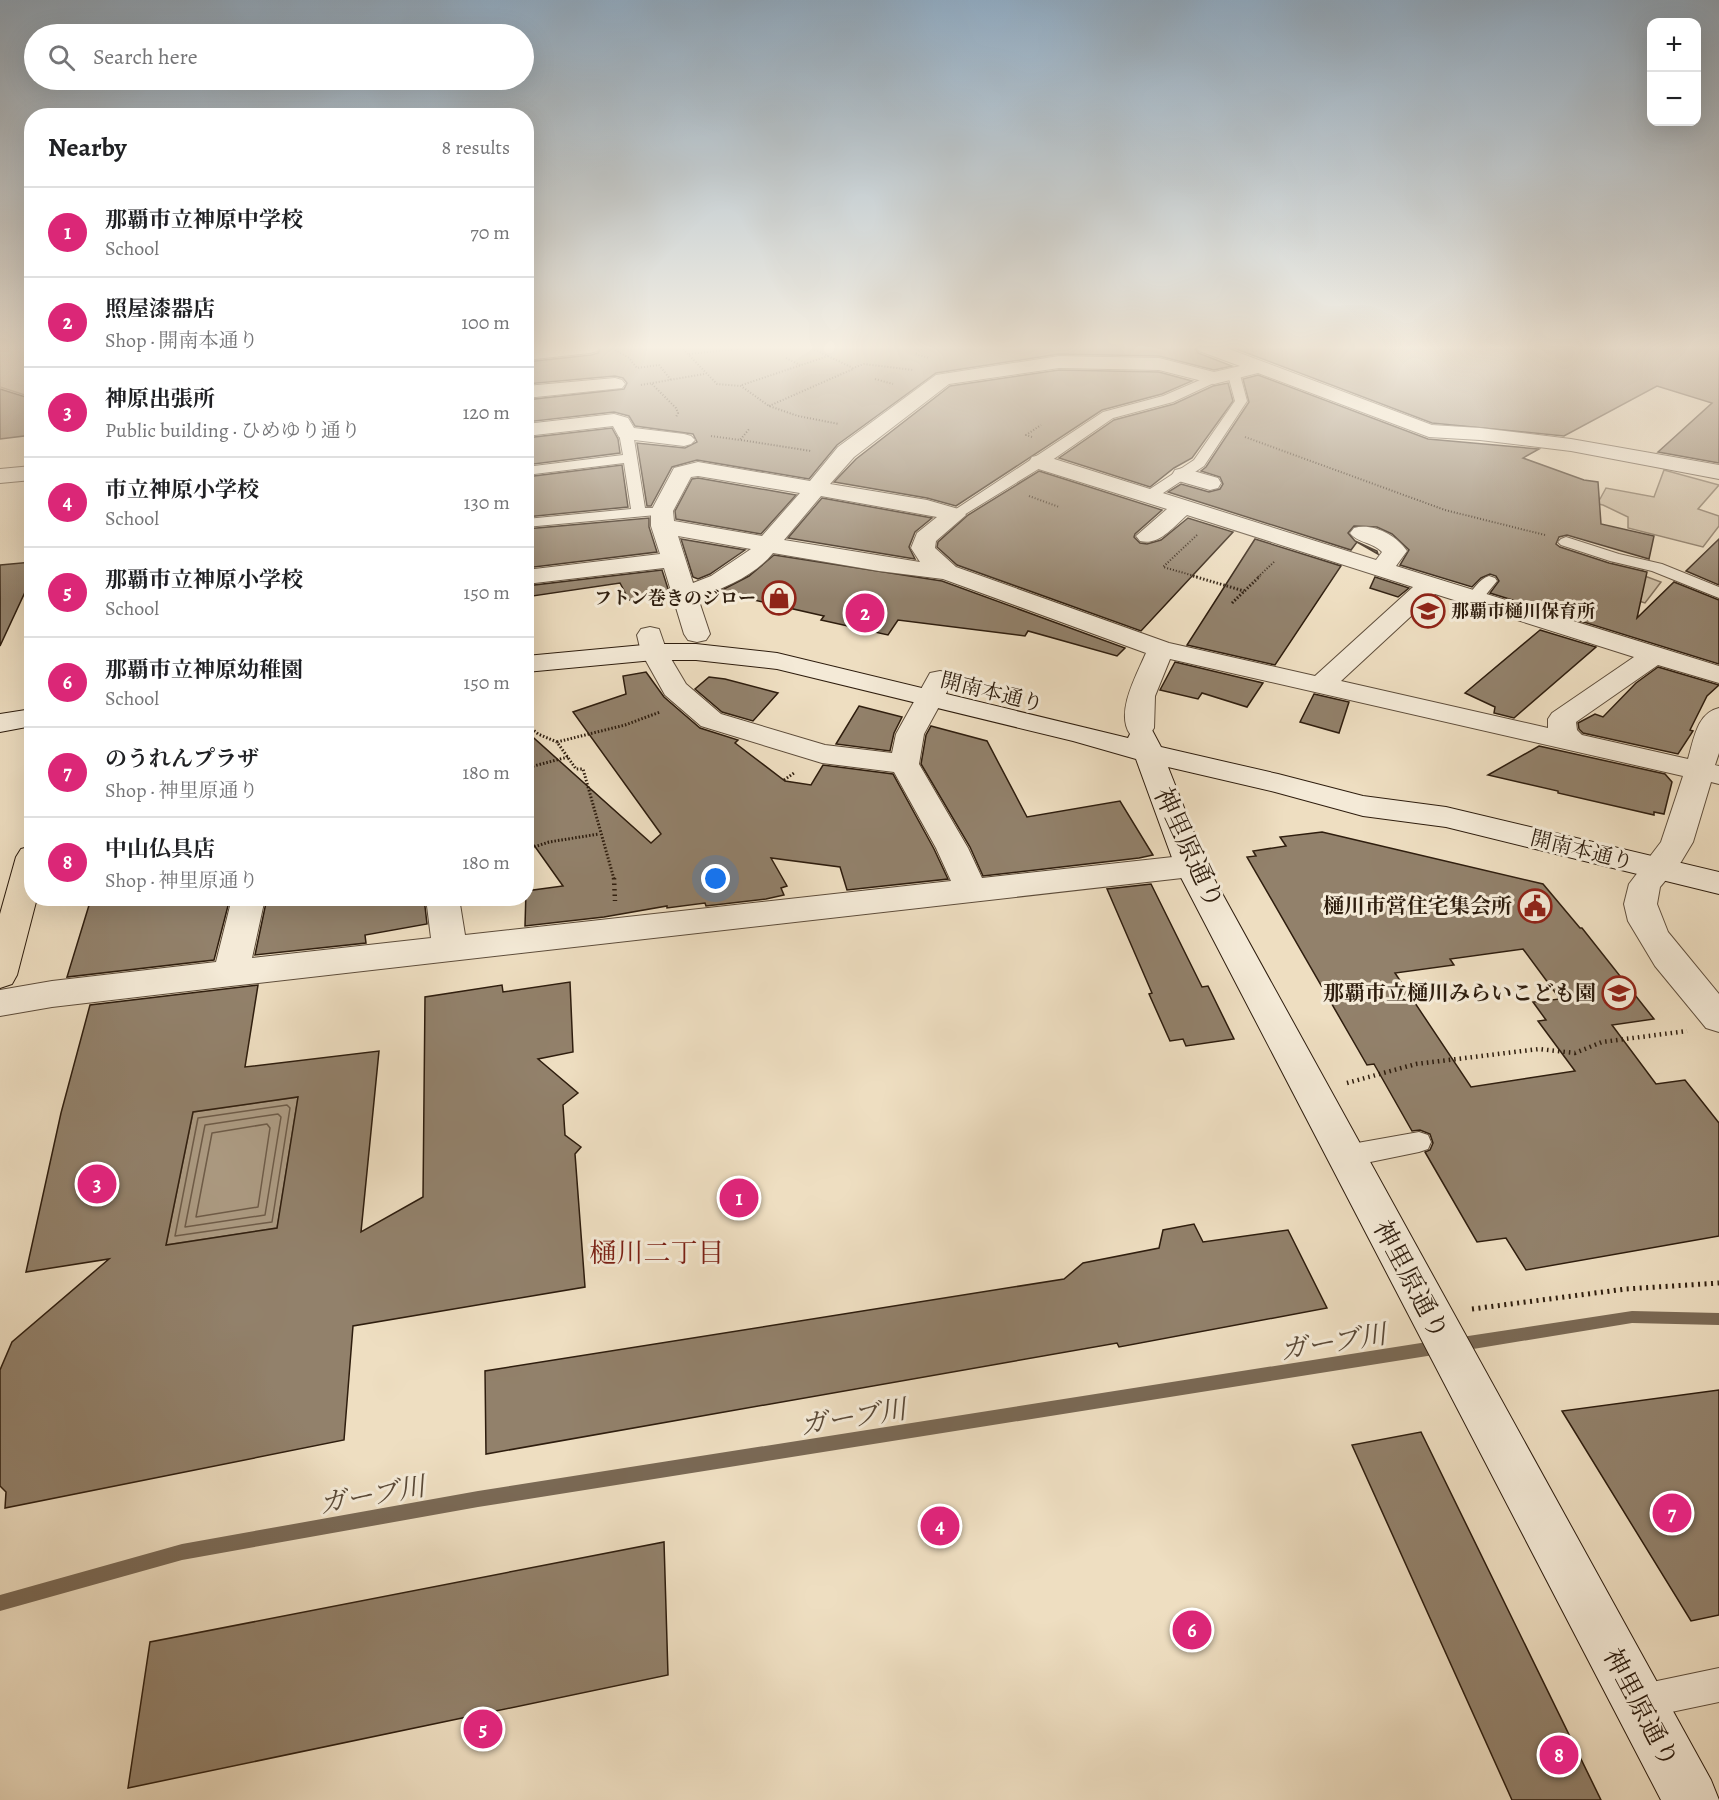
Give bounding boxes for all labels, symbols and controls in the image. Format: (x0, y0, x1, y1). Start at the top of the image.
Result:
map controls (1647, 18, 1701, 126)
button: + (1647, 18, 1701, 72)
search box (24, 24, 534, 90)
icon: search (45, 41, 78, 74)
text: Search here (93, 42, 198, 72)
button: − (1647, 72, 1701, 126)
text: Nearby (48, 130, 127, 165)
text: 8 results (442, 134, 510, 161)
text: 那覇市立神原中学校 (105, 205, 303, 235)
text: 1 (64, 219, 71, 246)
text: 70 m (470, 219, 510, 246)
text: School (105, 235, 159, 262)
text: 照屋漆器店 (105, 294, 215, 324)
text: 2 (63, 309, 72, 336)
text: 100 m (461, 309, 510, 336)
text: Shop · 開南本通り (105, 327, 258, 354)
text: 神原出張所 (105, 384, 215, 414)
text: 3 (63, 399, 72, 426)
text: 120 m (462, 399, 510, 426)
text: Public building · ひめゆり通り (105, 417, 361, 444)
text: 市立神原小学校 (105, 475, 259, 505)
text: 4 (63, 489, 72, 516)
text: 130 m (464, 489, 510, 516)
text: School (105, 505, 159, 532)
text: 那覇市立神原小学校 (105, 565, 303, 595)
text: 5 (63, 579, 72, 606)
text: 150 m (463, 579, 510, 606)
shop icon: フトン巻きのジロー (761, 580, 797, 616)
place label: フトン巻きのジロー (594, 586, 756, 610)
pin: 2 (846, 590, 884, 636)
school or university icon: 那覇市樋川保育所 (1410, 593, 1446, 629)
text: School (105, 595, 159, 622)
place label: 那覇市樋川保育所 (1451, 599, 1595, 623)
text: 那覇市立神原幼稚園 (105, 655, 303, 685)
street label: 開南本通り (938, 666, 1046, 718)
text: 6 (63, 669, 72, 696)
text: 150 m (463, 669, 510, 696)
text: School (105, 685, 159, 712)
text: のうれんプラザ (105, 744, 259, 774)
text: 7 (63, 759, 72, 786)
text: 180 m (462, 759, 510, 786)
text: Shop · 神里原通り (105, 777, 258, 804)
street label: 神里原通り (1146, 782, 1232, 914)
street label: 開南本通り (1528, 824, 1636, 876)
text: 中山仏具店 (105, 834, 215, 864)
text: 8 (63, 849, 72, 876)
text: 180 m (462, 849, 510, 876)
your location (701, 864, 730, 893)
text: Shop · 神里原通り (105, 867, 258, 894)
public building icon: 樋川市営住宅集会所 (1517, 888, 1553, 924)
place label: 樋川市営住宅集会所 (1323, 892, 1512, 920)
school or university icon: 那覇市立樋川みらいこども園 (1601, 975, 1637, 1011)
place label: 那覇市立樋川みらいこども園 (1323, 979, 1596, 1007)
pin: 3 (78, 1162, 116, 1206)
pin: 1 (720, 1176, 758, 1220)
street label: 神里原通り (1365, 1214, 1457, 1346)
district label: 樋川二丁目 (590, 1235, 725, 1271)
water label: ガーブ川 (1278, 1315, 1391, 1368)
water label: ガーブ川 (798, 1390, 911, 1443)
water label: ガーブ川 (316, 1467, 431, 1522)
pin: 7 (1652, 1490, 1692, 1536)
pin: 4 (920, 1504, 960, 1549)
pin: 6 (1172, 1608, 1212, 1652)
street label: 神里原通り (1595, 1642, 1687, 1774)
pin: 5 (464, 1706, 502, 1752)
pin: 8 (1540, 1732, 1578, 1778)

